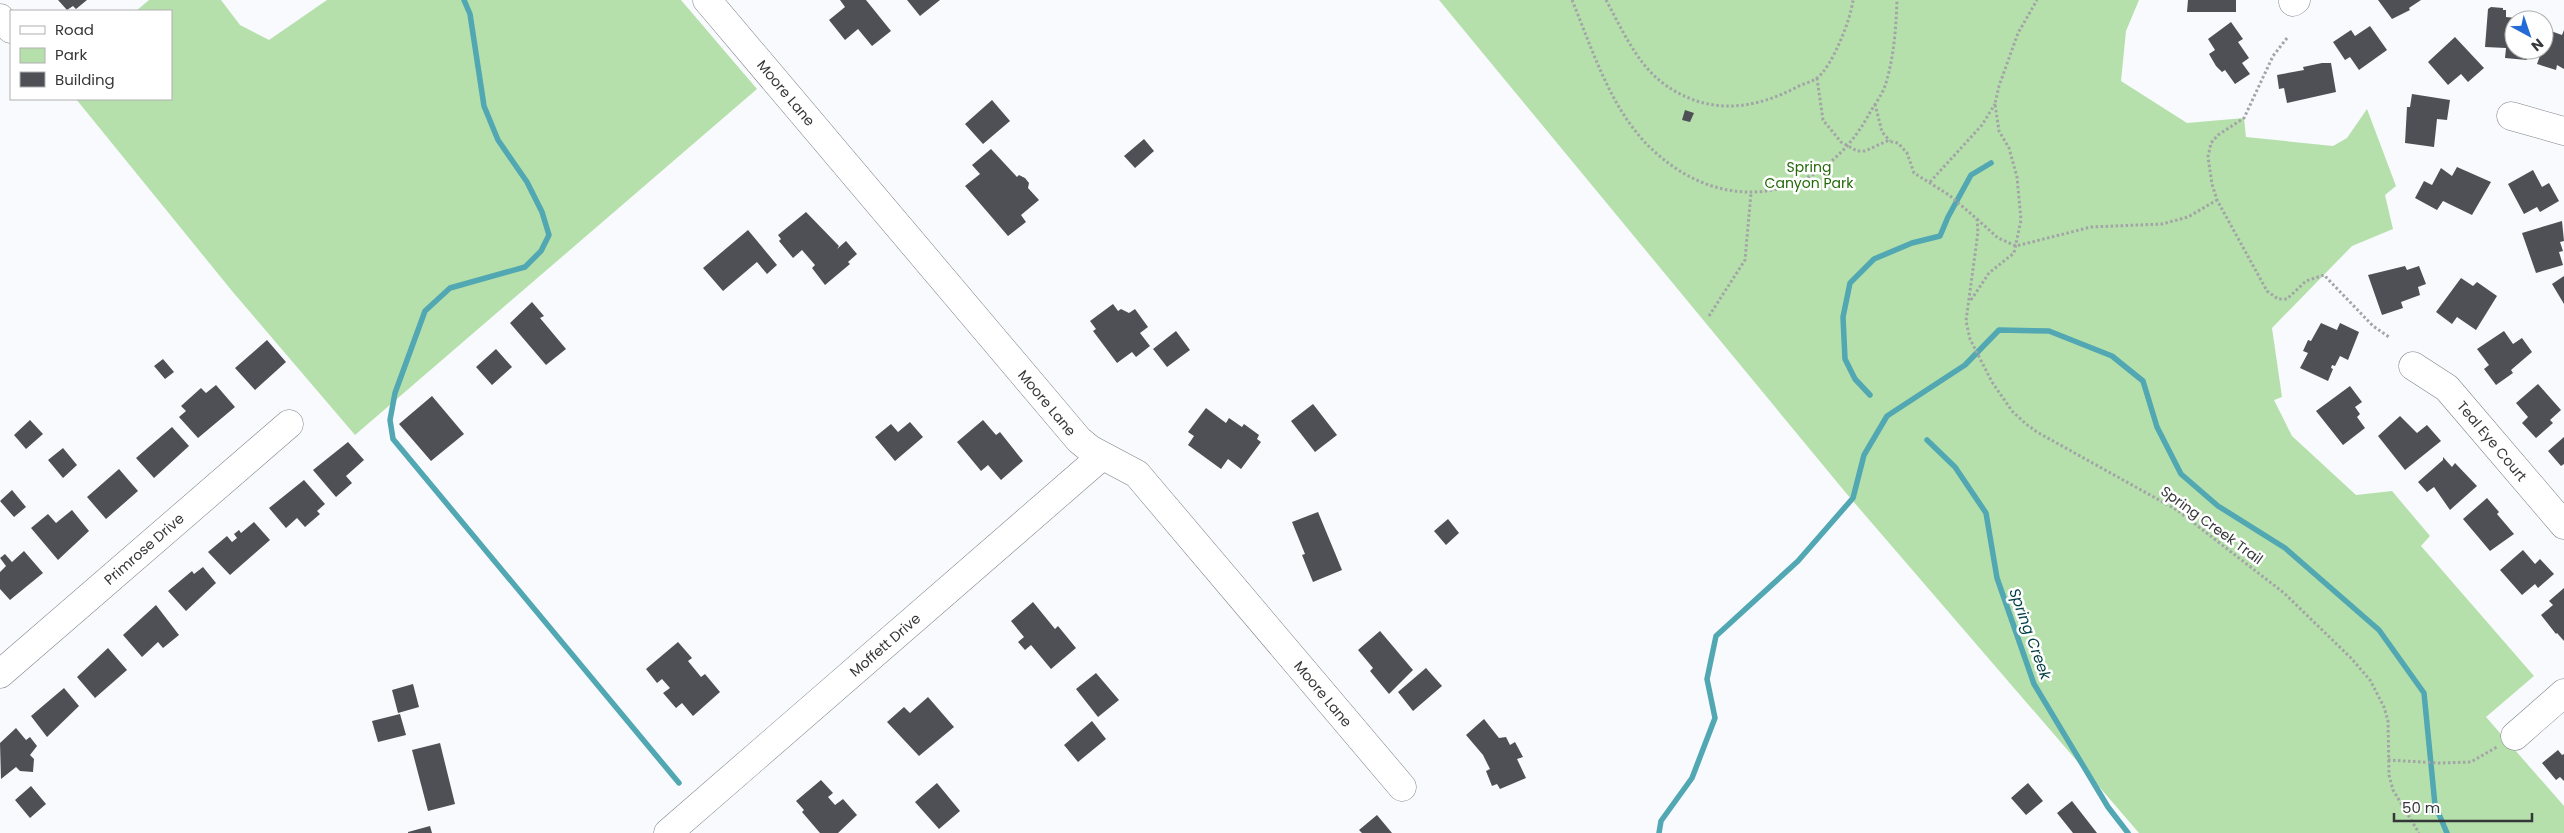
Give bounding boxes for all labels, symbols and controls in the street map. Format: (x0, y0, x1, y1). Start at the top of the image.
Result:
legend (10, 10, 172, 100)
north arrow (2504, 10, 2554, 60)
text: Road (55, 19, 94, 40)
text: N (2527, 34, 2548, 56)
text: Park (55, 44, 87, 65)
street label: Moore Lane (752, 56, 820, 131)
text: Building (55, 69, 115, 90)
park label: Spring Canyon Park (1765, 157, 1854, 193)
street label: Moore Lane (1013, 366, 1081, 441)
street label: Teal Eye Court (2452, 396, 2532, 486)
street label: Spring Creek Trail (2157, 481, 2267, 569)
street label: Primrose Drive (100, 508, 189, 589)
water label: Spring Creek (2004, 585, 2057, 684)
street label: Moffett Drive (845, 608, 925, 681)
street label: Moore Lane (1289, 657, 1357, 732)
scale bar (2394, 790, 2532, 822)
text: 50 m (2402, 797, 2440, 818)

